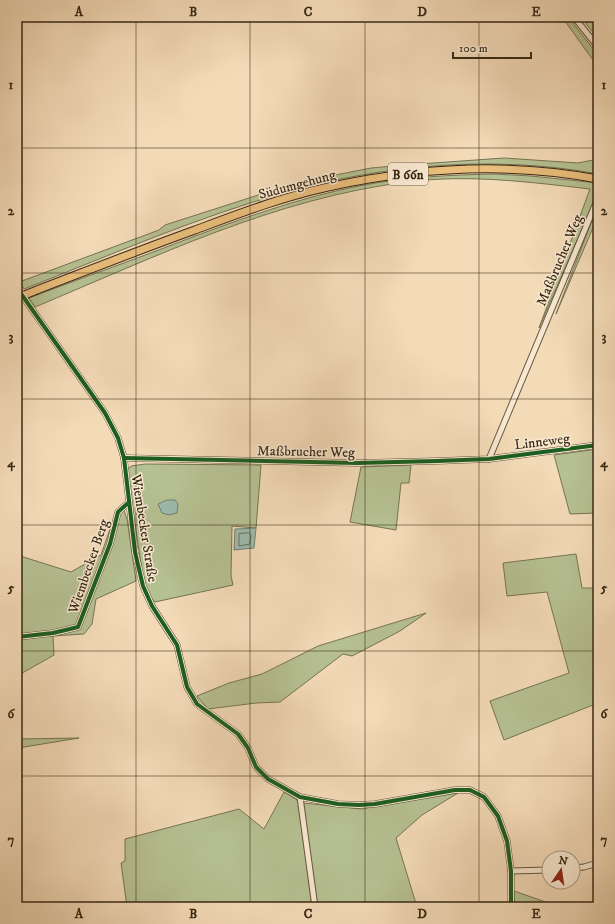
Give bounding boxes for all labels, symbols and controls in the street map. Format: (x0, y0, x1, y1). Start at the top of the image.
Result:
text: A (74, 4, 84, 20)
text: B (189, 4, 197, 20)
text: C (304, 4, 313, 20)
text: D (417, 4, 427, 20)
text: E (531, 4, 541, 20)
scale bar (453, 34, 531, 60)
text: 100 m (459, 41, 488, 56)
text: 1 (9, 77, 14, 93)
text: 1 (602, 77, 607, 93)
road number: B 66n (388, 163, 428, 185)
street label: Südumgehung (257, 166, 338, 204)
text: 2 (8, 203, 15, 219)
text: 2 (601, 203, 608, 219)
street label: Maßbrucher Weg (533, 212, 587, 309)
text: 3 (9, 329, 14, 345)
text: 3 (602, 329, 607, 345)
street label: Linneweg (513, 430, 571, 454)
street label: Maßbrucher Weg (257, 442, 355, 462)
text: 4 (6, 455, 15, 472)
text: 4 (599, 455, 608, 472)
street label: Wiembecker Straße (126, 472, 161, 584)
street label: Wiembecker Berg (64, 517, 114, 617)
text: 5 (7, 580, 15, 596)
text: 5 (600, 580, 608, 596)
text: 6 (8, 706, 16, 722)
text: 6 (601, 706, 609, 722)
text: 7 (8, 832, 15, 848)
text: 7 (601, 832, 608, 848)
north arrow (541, 850, 581, 890)
text: N (557, 853, 569, 869)
text: A (74, 906, 84, 922)
text: B (189, 906, 197, 922)
text: C (304, 906, 313, 922)
text: D (417, 906, 427, 922)
text: E (531, 906, 541, 922)

